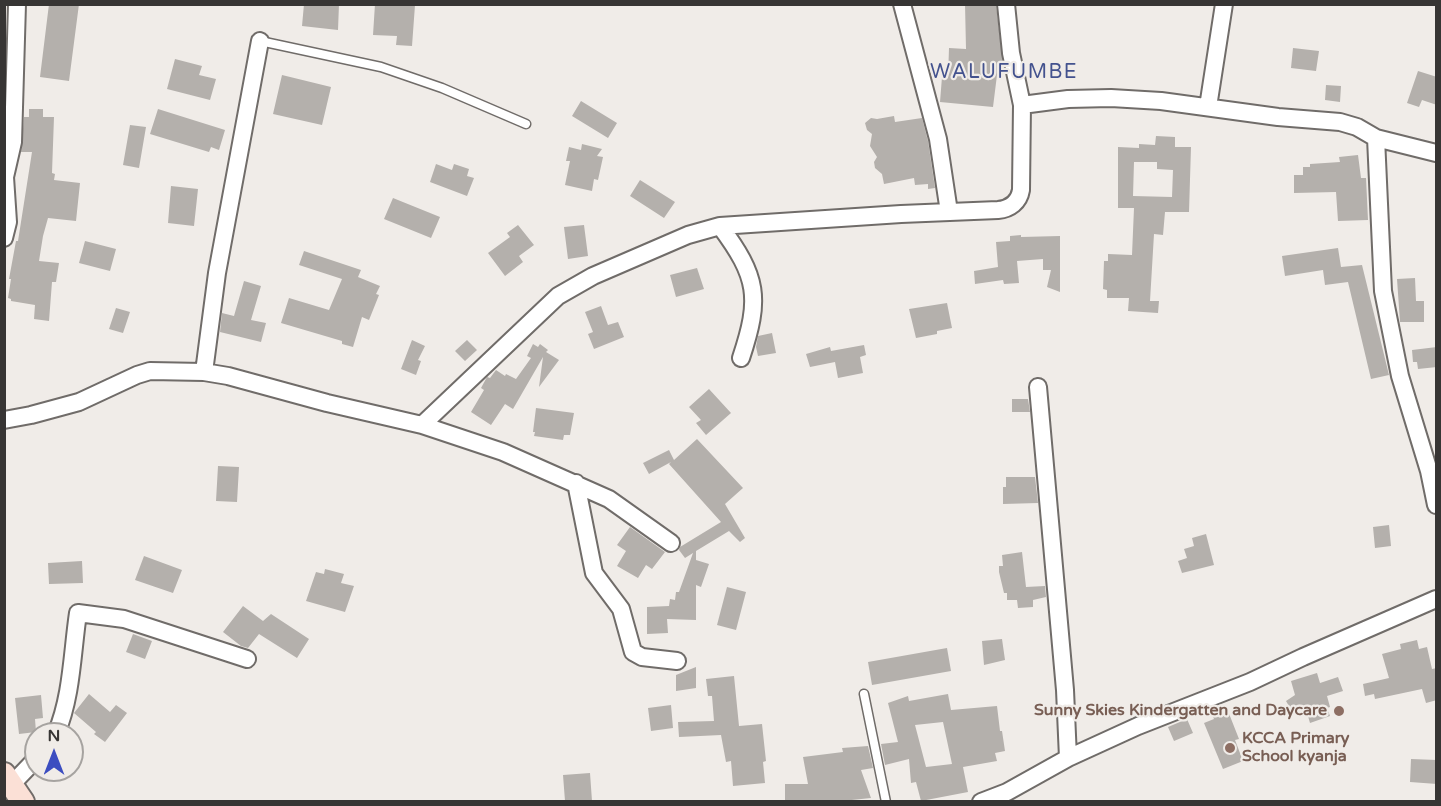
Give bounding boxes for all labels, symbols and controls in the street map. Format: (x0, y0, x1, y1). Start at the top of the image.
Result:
district label: WALUFUMBE (930, 61, 1078, 85)
place label: Sunny Skies Kindergatten and Daycare (1034, 701, 1327, 721)
marker: Sunny Skies Kindergatten and Daycare (1332, 704, 1346, 718)
north arrow (24, 722, 84, 782)
text: N (48, 726, 60, 746)
place label: KCCA Primary School kyanja (1242, 729, 1349, 767)
marker: KCCA Primary School kyanja (1223, 741, 1237, 755)

